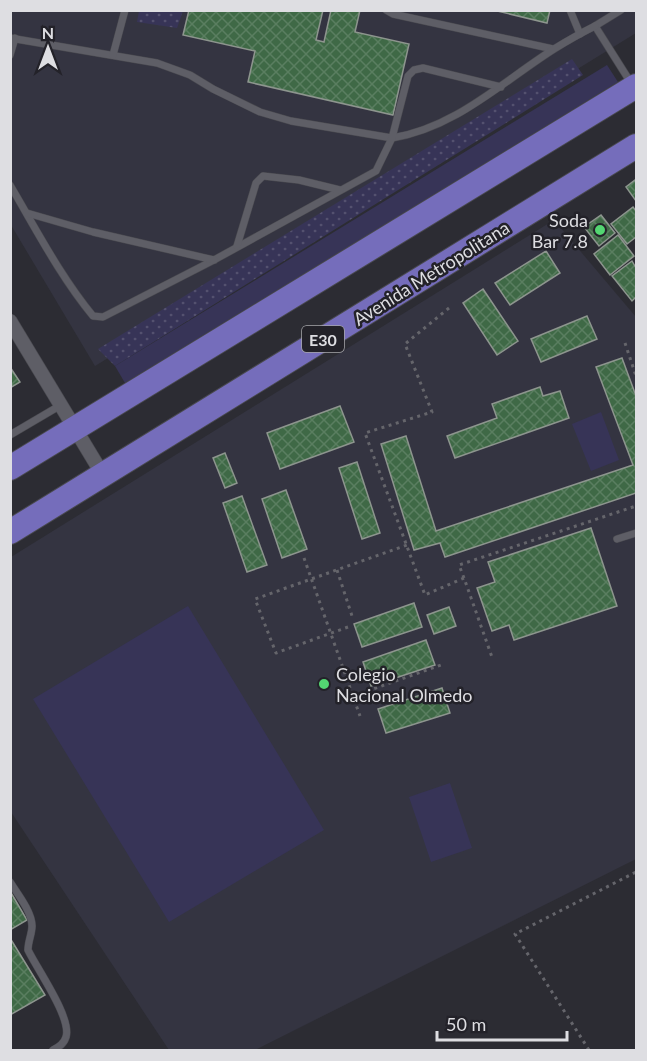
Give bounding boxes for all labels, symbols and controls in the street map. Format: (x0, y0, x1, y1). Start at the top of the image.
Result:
north arrow (18, 18, 78, 78)
text: N (42, 23, 54, 42)
place label: Soda Bar 7.8 (532, 209, 588, 252)
street label: Avenida Metropolitana (349, 216, 513, 330)
marker: Soda Bar 7.8 (593, 223, 607, 237)
road number: E30 (302, 326, 344, 352)
place label: Colegio Nacional Olmedo (336, 663, 472, 706)
marker: Colegio Nacional Olmedo (317, 677, 331, 691)
scale bar (437, 1004, 568, 1042)
text: 50 m (446, 1013, 486, 1035)

